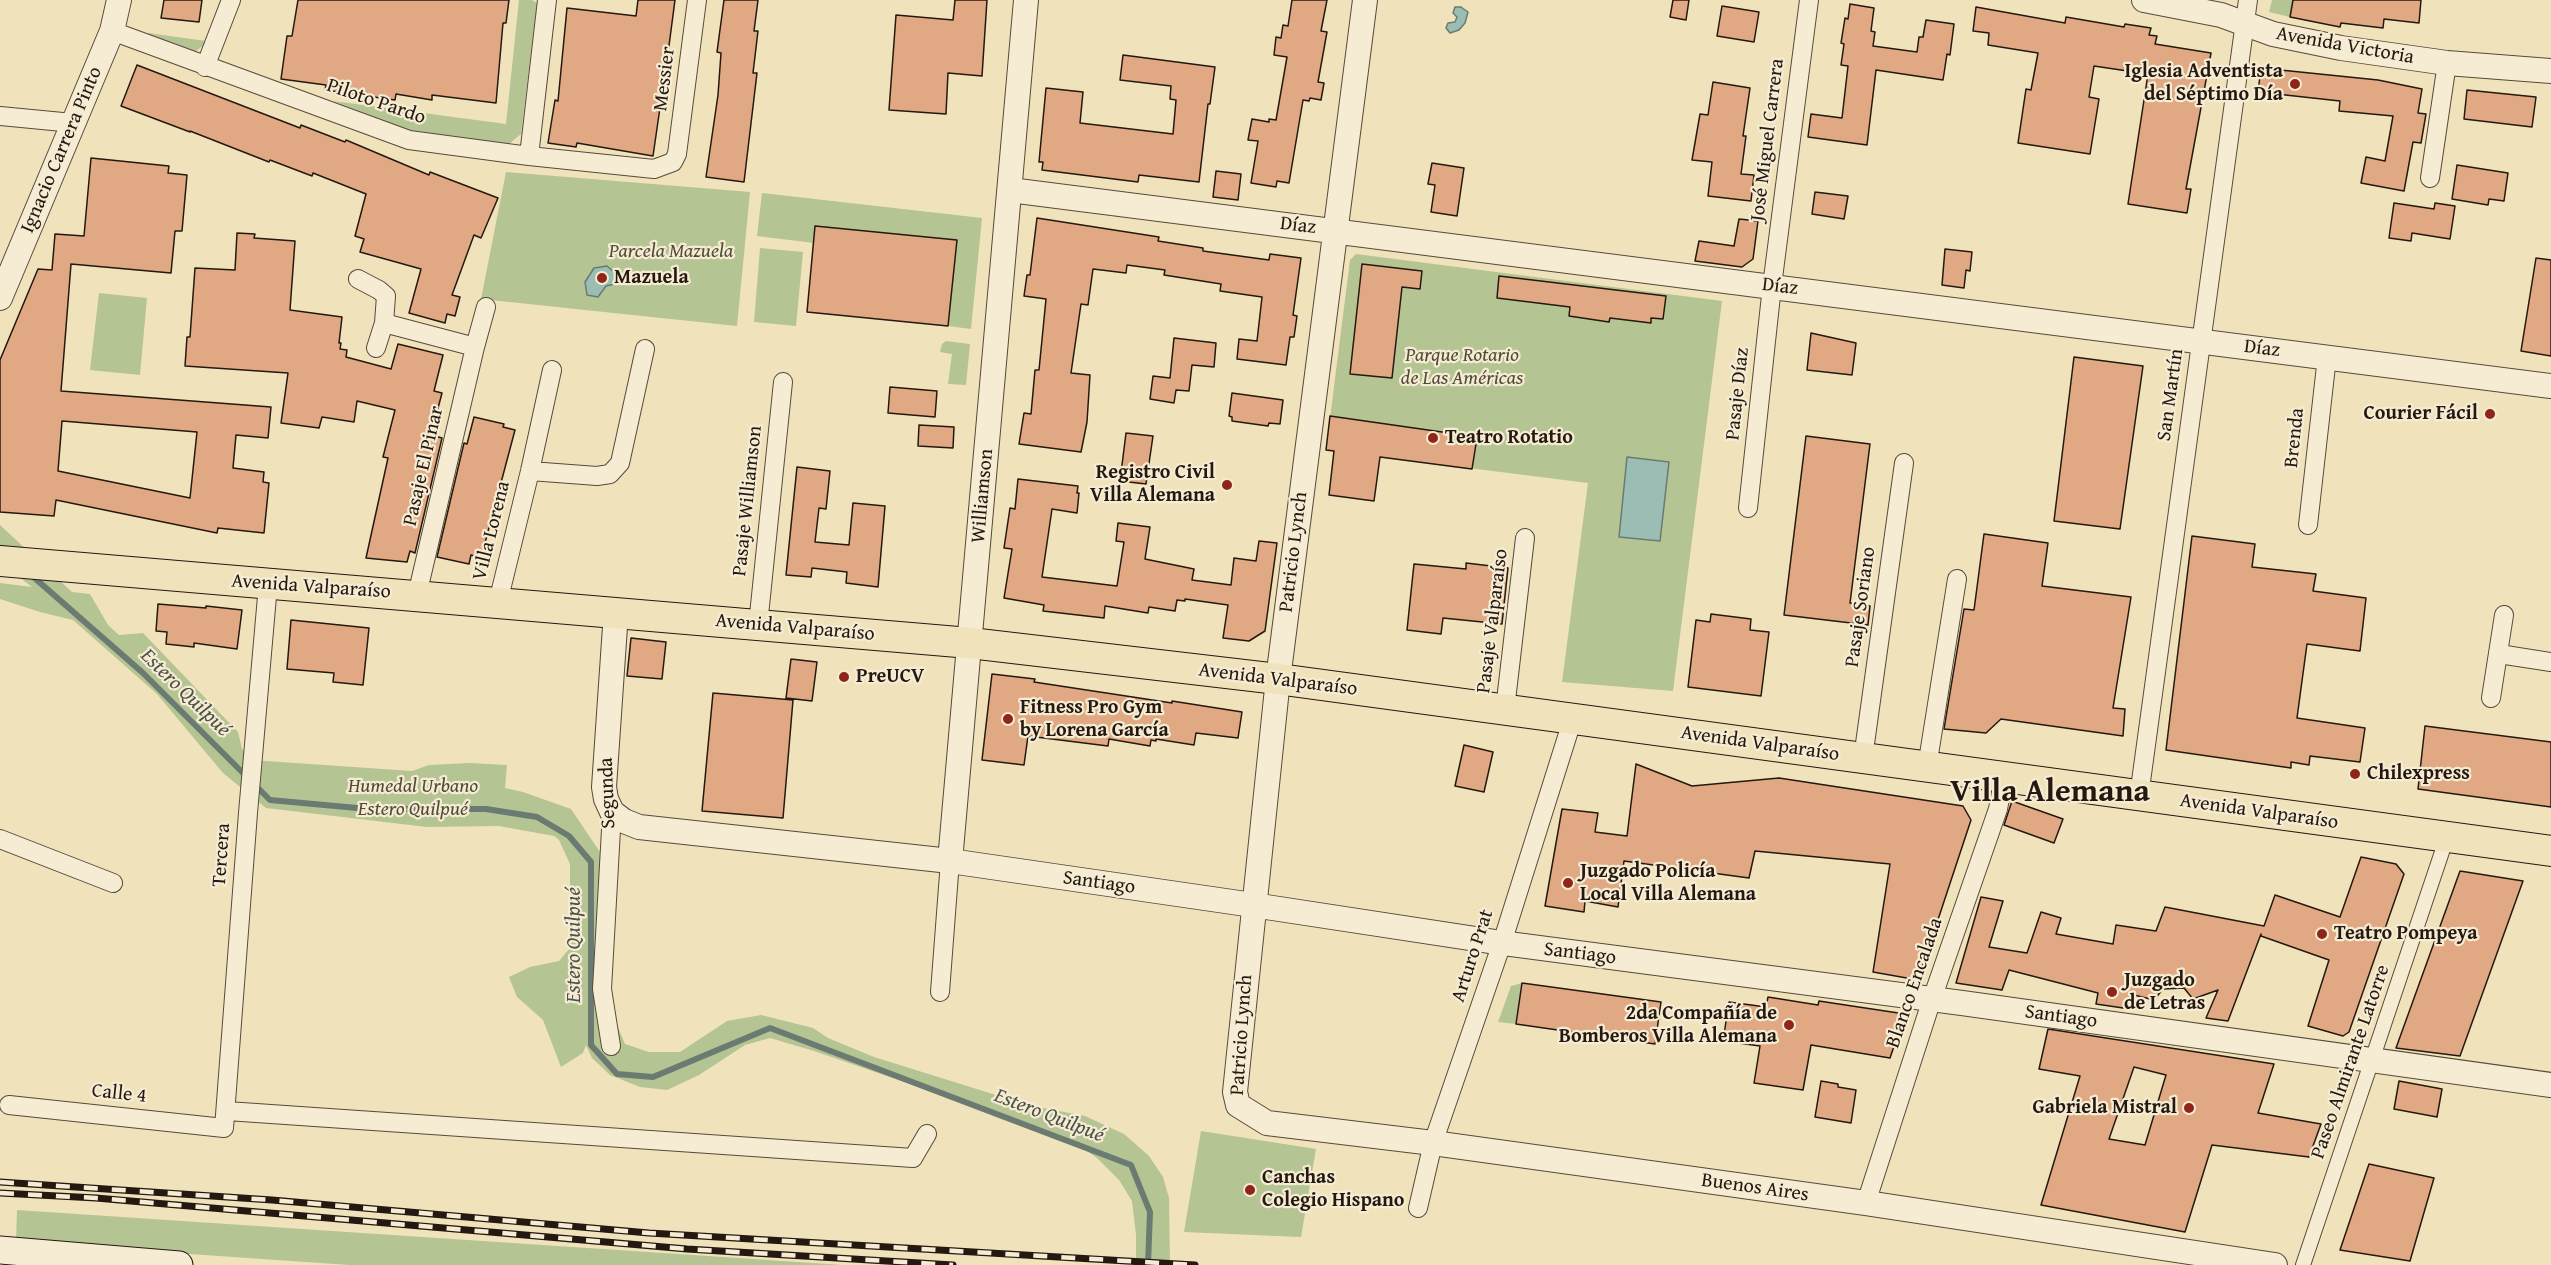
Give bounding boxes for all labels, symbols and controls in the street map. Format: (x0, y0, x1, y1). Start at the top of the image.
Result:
street label: Avenida Victoria (2274, 22, 2416, 70)
street label: Messier (649, 45, 681, 113)
street label: José Miguel Carrera (1746, 57, 1790, 223)
place label: Iglesia Adventista del Séptimo Día (2124, 60, 2283, 107)
street label: Ignacio Carrera Pinto (16, 63, 108, 237)
street label: Piloto Pardo (323, 74, 429, 130)
marker: Iglesia Adventista del Séptimo Día (2288, 77, 2302, 91)
street label: Díaz (1279, 212, 1317, 240)
park label: Parcela Mazuela (609, 240, 733, 264)
place label: Mazuela (614, 266, 689, 290)
marker: Mazuela (595, 271, 609, 285)
street label: Díaz (1761, 273, 1799, 301)
street label: Díaz (2243, 335, 2281, 363)
park label: Parque Rotario de Las Américas (1401, 344, 1523, 391)
street label: Pasaje Díaz (1721, 347, 1755, 441)
street label: San Martín (2153, 347, 2189, 443)
place label: Courier Fácil (2364, 402, 2478, 426)
street label: Pasaje El Pinar (399, 404, 449, 528)
street label: Brenda (2280, 407, 2310, 469)
marker: Courier Fácil (2483, 407, 2497, 421)
street label: Pasaje Williamson (728, 424, 768, 578)
place label: Teatro Rotatio (1445, 426, 1573, 450)
marker: Teatro Rotatio (1426, 431, 1440, 445)
street label: Williamson (967, 448, 999, 544)
place label: Registro Civil Villa Alemana (1090, 461, 1215, 508)
marker: Registro Civil Villa Alemana (1220, 478, 1234, 492)
street label: Villa Lorena (468, 479, 516, 583)
street label: Patricio Lynch (1275, 491, 1313, 613)
street label: Pasaje Soriano (1841, 545, 1881, 669)
street label: Pasaje Valparaíso (1472, 547, 1514, 695)
street label: Avenida Valparaíso (230, 569, 392, 605)
street label: Avenida Valparaíso (714, 609, 876, 647)
water label: Estero Quilpué (135, 644, 235, 742)
street label: Avenida Valparaíso (1197, 658, 1359, 702)
place label: PreUCV (856, 665, 925, 689)
marker: PreUCV (837, 670, 851, 684)
place label: Fitness Pro Gym by Lorena García (1020, 696, 1169, 743)
marker: Fitness Pro Gym by Lorena García (1001, 712, 1015, 726)
street label: Avenida Valparaíso (1679, 721, 1841, 767)
street label: Segunda (595, 757, 621, 829)
place label: Chilexpress (2367, 762, 2470, 786)
marker: Chilexpress (2348, 767, 2362, 781)
district label: Villa Alemana (1950, 774, 2150, 812)
park label: Humedal Urbano Estero Quilpué (348, 775, 478, 822)
street label: Avenida Valparaíso (2178, 789, 2340, 835)
street label: Tercera (208, 822, 236, 888)
place label: Juzgado Policía Local Villa Alemana (1580, 860, 1756, 907)
street label: Santiago (1061, 866, 1137, 900)
marker: Juzgado Policía Local Villa Alemana (1561, 876, 1575, 890)
water label: Estero Quilpué (562, 887, 588, 1003)
street label: Arturo Prat (1447, 907, 1499, 1005)
street label: Blanco Encalada (1882, 915, 1948, 1051)
place label: Teatro Pompeya (2334, 922, 2477, 946)
marker: Teatro Pompeya (2315, 927, 2329, 941)
street label: Santiago (1542, 938, 1618, 970)
street label: Paseo Almirante Latorre (2307, 962, 2395, 1162)
place label: Juzgado de Letras (2124, 969, 2205, 1016)
street label: Patricio Lynch (1226, 974, 1258, 1096)
marker: Juzgado de Letras (2105, 985, 2119, 999)
street label: Santiago (2023, 1000, 2099, 1034)
place label: 2da Compañía de Bomberos Villa Alemana (1559, 1002, 1777, 1049)
marker: 2da Compañía de Bomberos Villa Alemana (1782, 1018, 1796, 1032)
street label: Calle 4 (90, 1079, 148, 1109)
water label: Estero Quilpué (990, 1083, 1108, 1149)
place label: Gabriela Mistral (2033, 1096, 2177, 1120)
marker: Gabriela Mistral (2182, 1101, 2196, 1115)
place label: Canchas Colegio Hispano (1262, 1166, 1405, 1213)
street label: Buenos Aires (1700, 1169, 1810, 1207)
marker: Canchas Colegio Hispano (1243, 1183, 1257, 1197)

